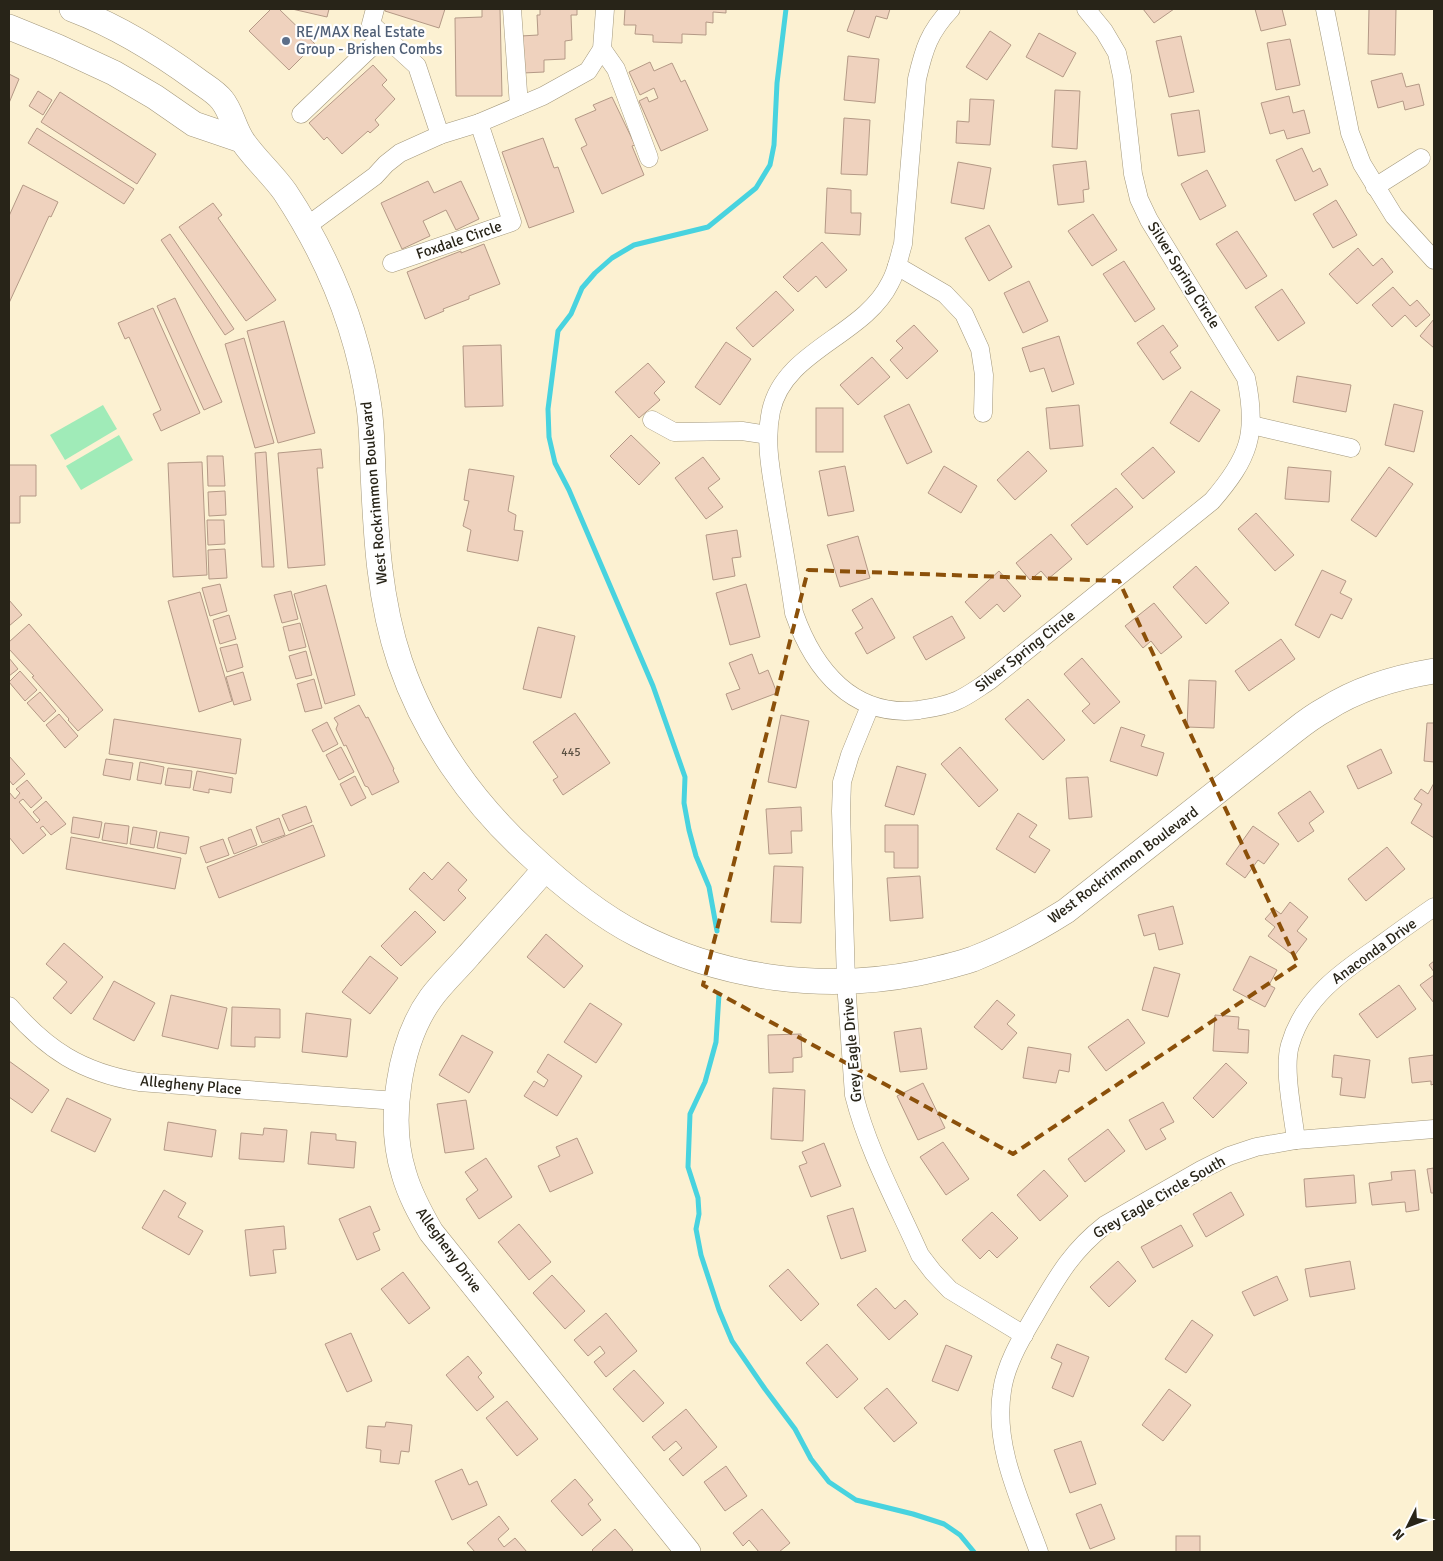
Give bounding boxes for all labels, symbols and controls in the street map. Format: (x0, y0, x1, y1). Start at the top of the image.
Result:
place label: RE/MAX Real Estate Group - Brishen Combs (296, 23, 443, 58)
marker: RE/MAX Real Estate Group - Brishen Combs (280, 35, 292, 47)
street label: Foxdale Circle (414, 217, 504, 263)
street label: Silver Spring Circle (1144, 218, 1224, 332)
street label: West Rockrimmon Boulevard (357, 401, 391, 585)
street label: Silver Spring Circle (971, 606, 1079, 696)
house number: 445 (561, 745, 581, 760)
street label: West Rockrimmon Boulevard (1044, 803, 1202, 927)
street label: Anaconda Drive (1328, 914, 1420, 988)
street label: Grey Eagle Drive (838, 997, 866, 1103)
street label: Allegheny Place (139, 1072, 243, 1098)
street label: Grey Eagle Circle South (1090, 1152, 1228, 1242)
street label: Allegheny Drive (412, 1204, 486, 1296)
north arrow (1383, 1501, 1433, 1551)
text: N (1389, 1525, 1408, 1544)

